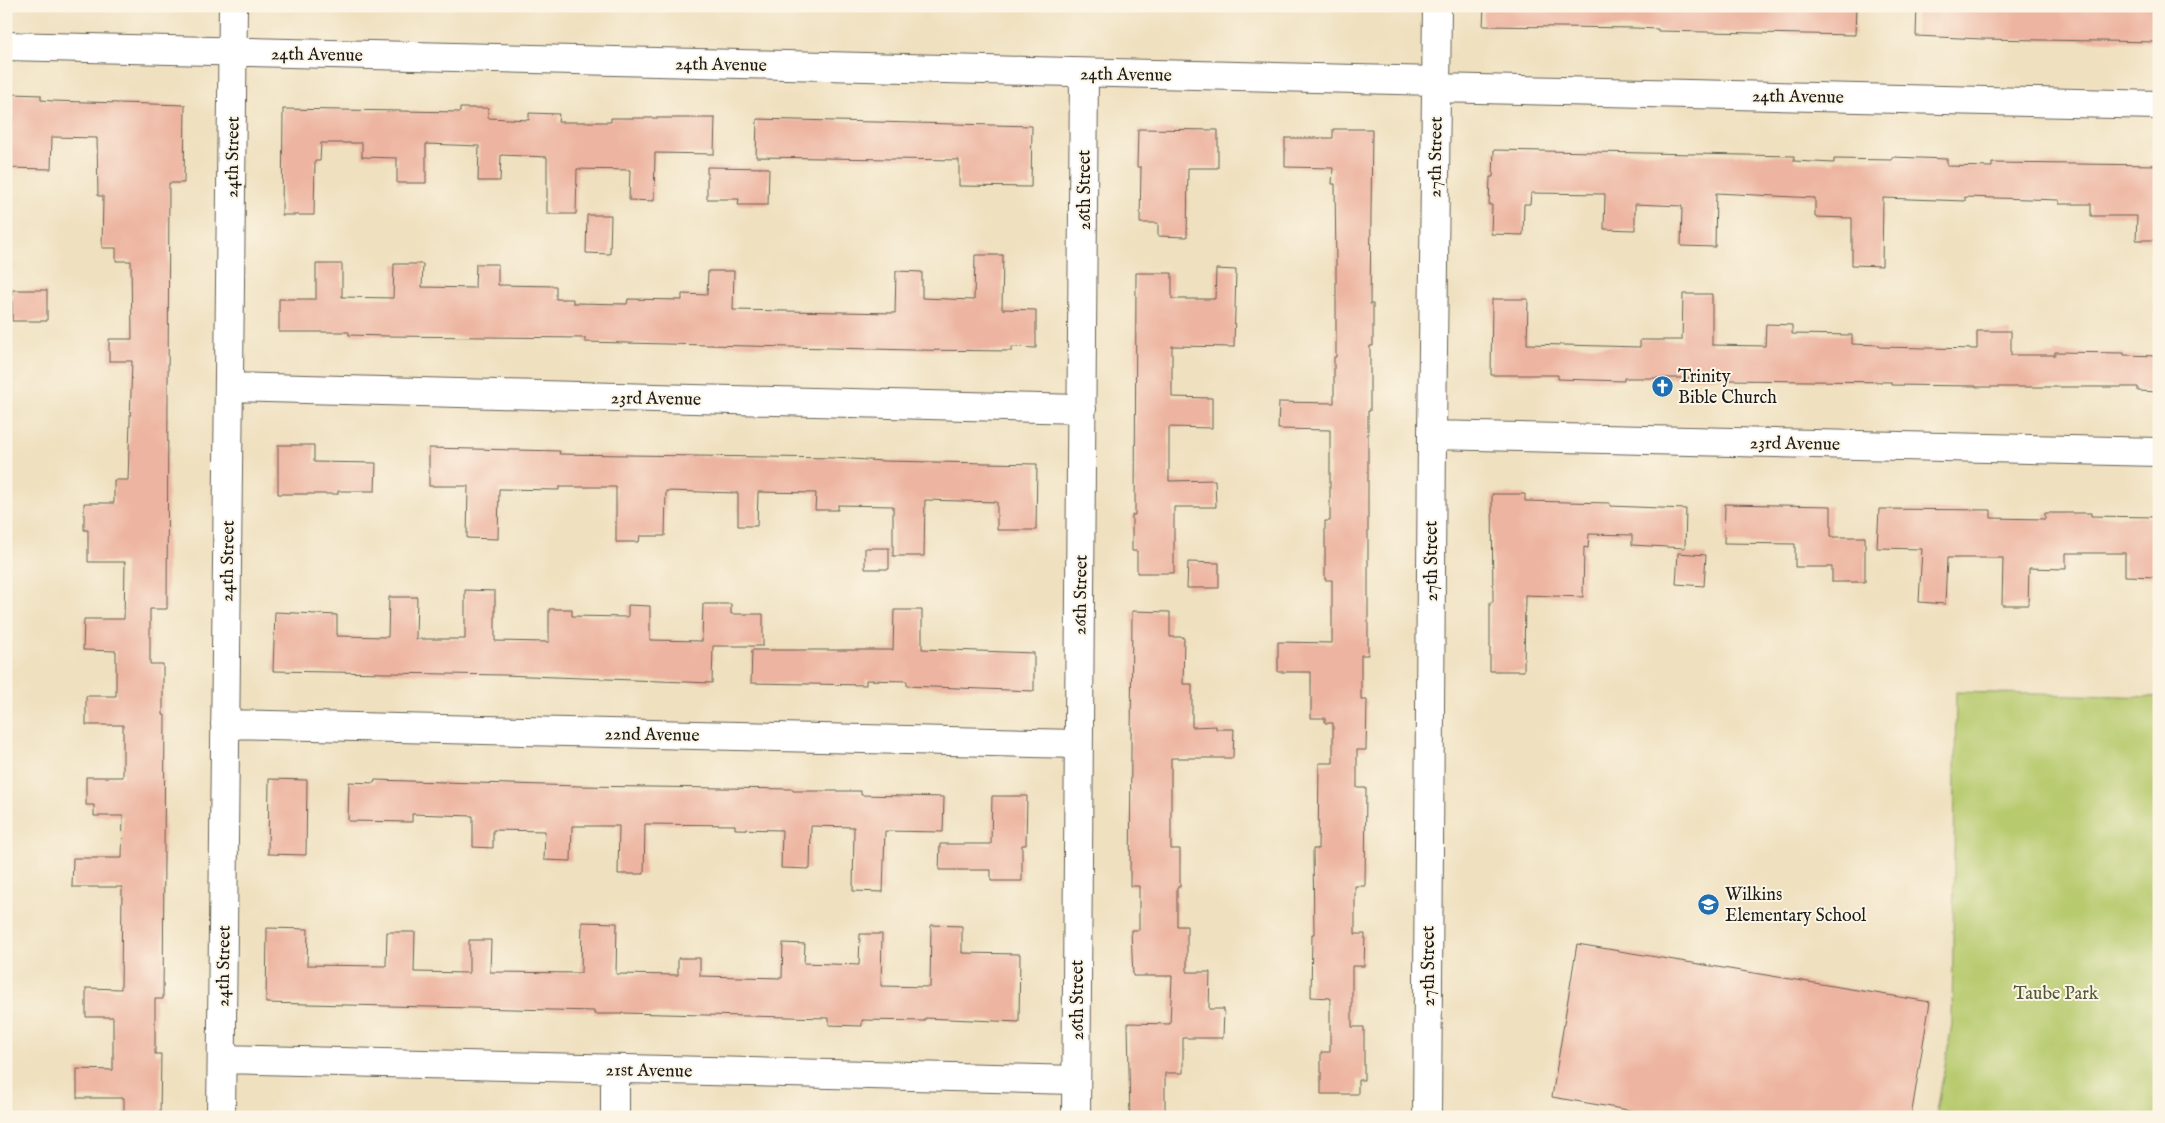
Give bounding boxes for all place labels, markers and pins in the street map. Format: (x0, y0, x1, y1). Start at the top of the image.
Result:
place label: Trinity Bible Church (1678, 366, 1777, 410)
church icon: Trinity Bible Church (1650, 374, 1674, 398)
place label: Wilkins Elementary School (1725, 884, 1866, 928)
school or university icon: Wilkins Elementary School (1697, 892, 1721, 916)

